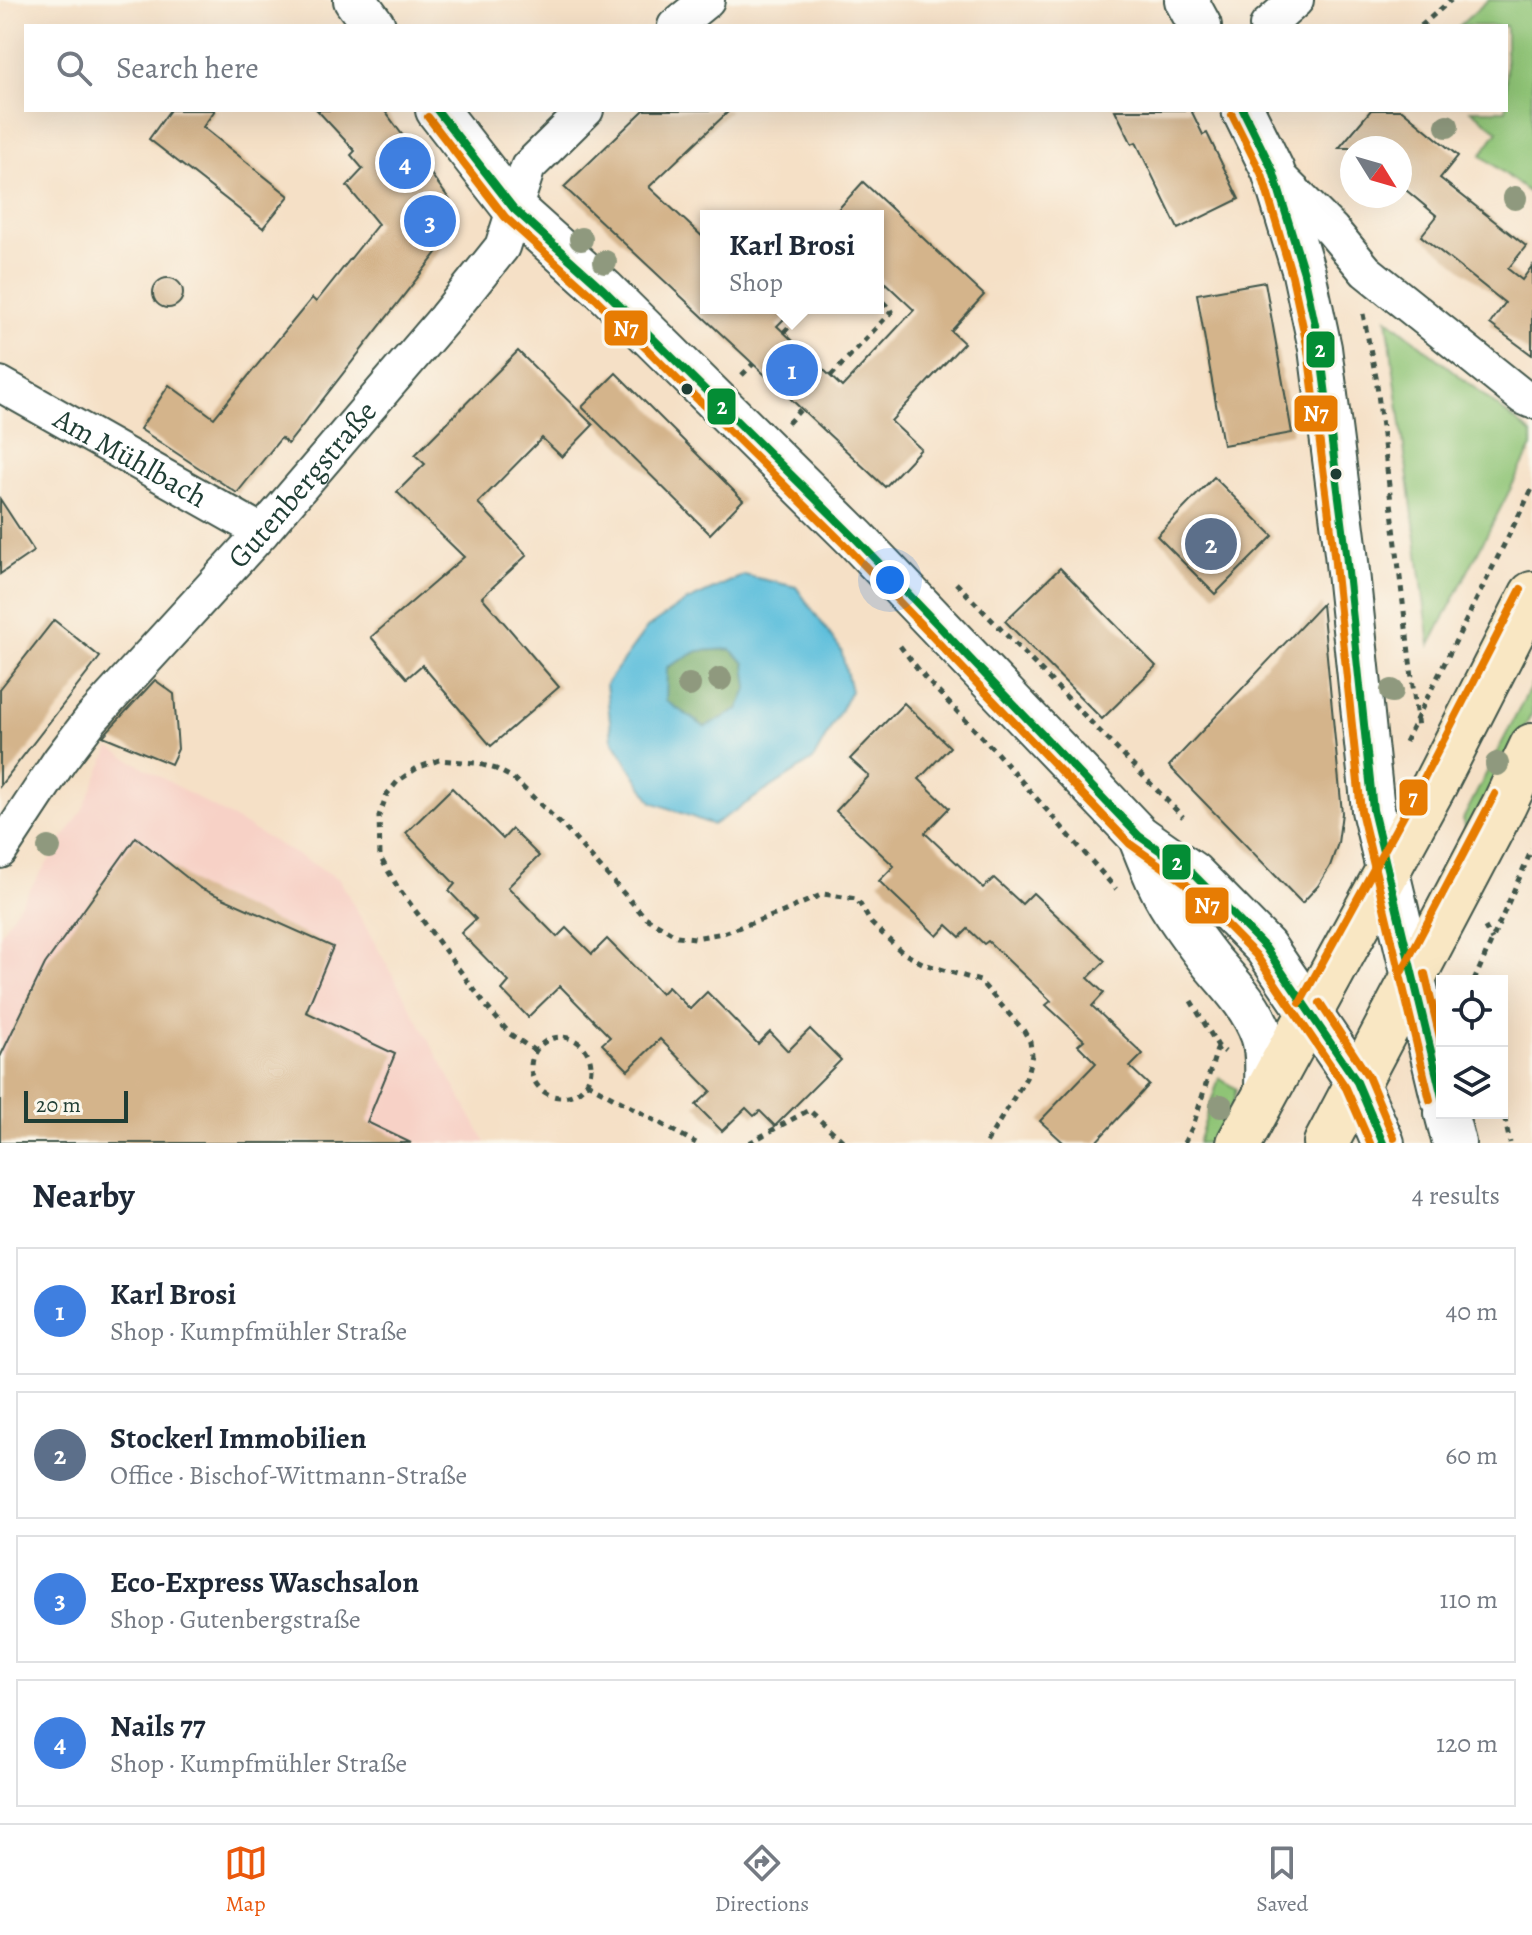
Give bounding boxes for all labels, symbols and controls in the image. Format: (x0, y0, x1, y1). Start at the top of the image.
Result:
search box (24, 24, 1508, 112)
icon: search (52, 46, 96, 90)
text: Search here (116, 48, 259, 88)
pin: 4 (379, 133, 431, 193)
north arrow (1340, 136, 1412, 208)
pin: 3 (404, 191, 456, 251)
popup (700, 210, 884, 314)
text: Karl Brosi (729, 225, 855, 265)
text: Shop (729, 265, 783, 300)
line badge: N7 (603, 309, 649, 347)
text: N7 (613, 314, 639, 344)
line badge: 2 (1305, 330, 1336, 369)
text: 2 (1315, 335, 1326, 365)
pin: 1 (766, 340, 818, 400)
unlabelled marker (679, 381, 695, 397)
line badge: 2 (706, 387, 737, 426)
street label: Gutenbergstraße (219, 392, 386, 577)
text: 2 (717, 392, 728, 422)
line badge: N7 (1293, 394, 1339, 433)
street label: Am Mühlbach (46, 398, 215, 517)
text: N7 (1303, 399, 1329, 429)
unlabelled marker (1328, 466, 1344, 482)
pin: 2 (1185, 514, 1237, 574)
your location (870, 560, 910, 600)
line badge: 7 (1398, 778, 1429, 817)
text: 7 (1408, 783, 1418, 813)
line badge: 2 (1161, 843, 1192, 881)
text: 2 (1172, 848, 1183, 878)
line badge: N7 (1184, 886, 1230, 925)
text: N7 (1194, 891, 1220, 921)
map controls (1436, 975, 1508, 1119)
button: locate (1436, 975, 1508, 1047)
button: layers (1436, 1047, 1508, 1119)
scale bar (24, 1087, 128, 1123)
text: 20 m (36, 1090, 81, 1120)
text: Nearby (32, 1172, 135, 1219)
text: 4 results (1412, 1178, 1500, 1213)
text: Karl Brosi (110, 1274, 236, 1314)
text: 1 (55, 1294, 65, 1329)
text: 40 m (1446, 1294, 1498, 1329)
text: Shop · Kumpfmühler Straße (110, 1314, 407, 1349)
text: Stockerl Immobilien (110, 1418, 367, 1458)
text: 2 (54, 1438, 66, 1473)
text: 60 m (1445, 1438, 1498, 1473)
text: Office · Bischof-Wittmann-Straße (110, 1458, 467, 1493)
text: Eco-Express Waschsalon (110, 1562, 419, 1602)
text: 3 (54, 1582, 66, 1617)
text: 110 m (1440, 1582, 1498, 1617)
text: Shop · Gutenbergstraße (110, 1602, 361, 1637)
text: Nails 77 (110, 1706, 206, 1746)
text: 4 (54, 1726, 66, 1761)
text: 120 m (1436, 1726, 1498, 1761)
text: Shop · Kumpfmühler Straße (110, 1746, 407, 1781)
tab: Map (224, 1841, 268, 1919)
tab: Directions (715, 1841, 809, 1919)
tab: Saved (1256, 1841, 1308, 1919)

